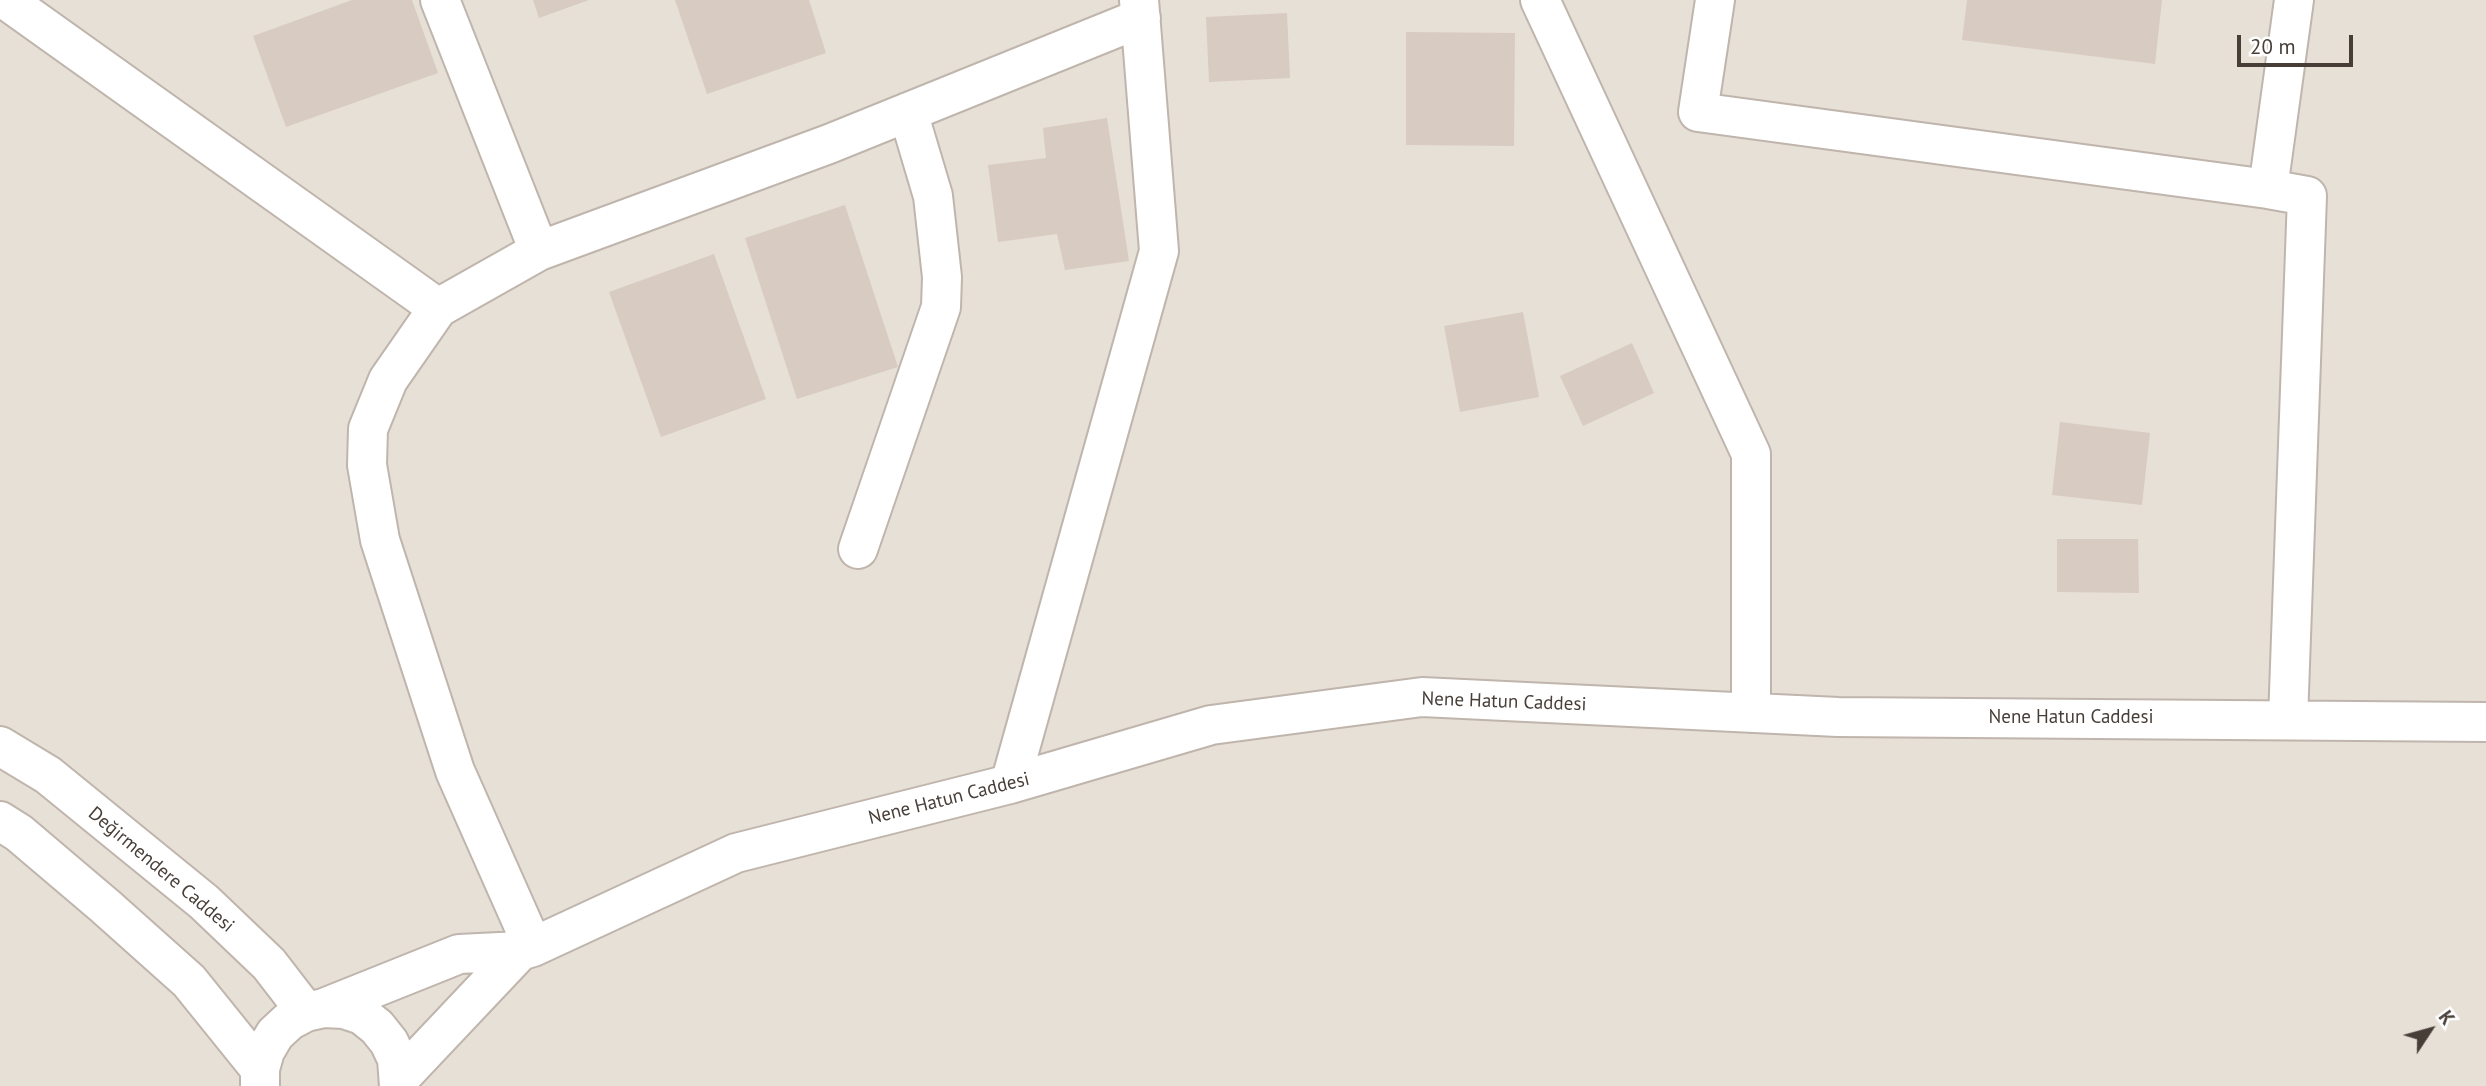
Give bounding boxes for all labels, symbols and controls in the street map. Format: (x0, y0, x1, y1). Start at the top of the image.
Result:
scale bar (2241, 21, 2356, 65)
text: 20 m (2250, 33, 2296, 60)
street label: Nene Hatun Caddesi (1421, 688, 1587, 716)
street label: Nene Hatun Caddesi (1988, 707, 2154, 729)
street label: Nene Hatun Caddesi (866, 768, 1032, 830)
street label: Değirmendere Caddesi (83, 802, 239, 938)
north arrow (2395, 995, 2465, 1065)
text: K (2434, 1006, 2460, 1029)

